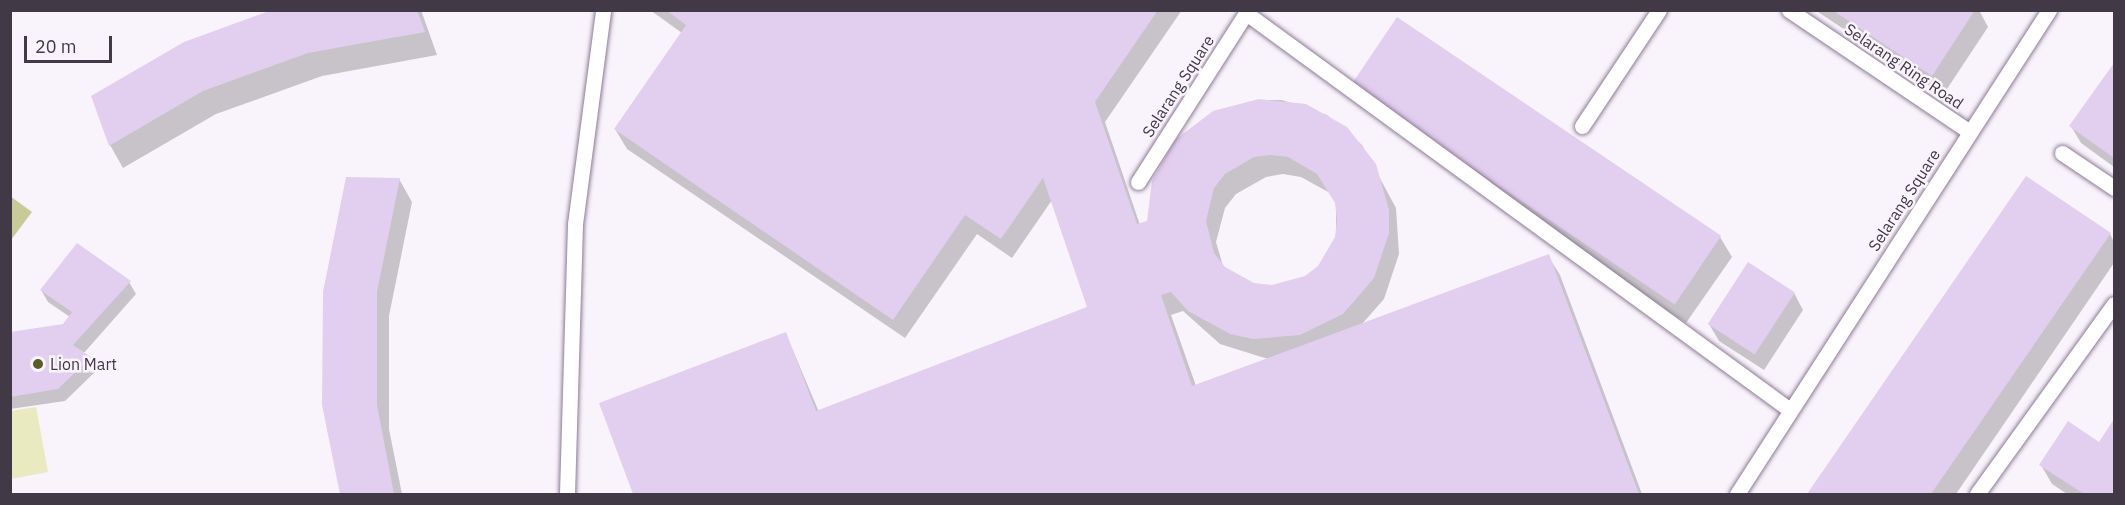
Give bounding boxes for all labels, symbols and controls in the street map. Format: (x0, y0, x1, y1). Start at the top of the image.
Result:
street label: Selarang Ring Road (1841, 19, 1967, 113)
scale bar (27, 24, 116, 62)
street label: Selarang Square (1138, 32, 1218, 140)
text: 20 m (35, 35, 77, 58)
street label: Selarang Square (1864, 146, 1944, 254)
place label: Lion Mart (50, 354, 117, 374)
marker: Lion Mart (31, 357, 45, 371)

